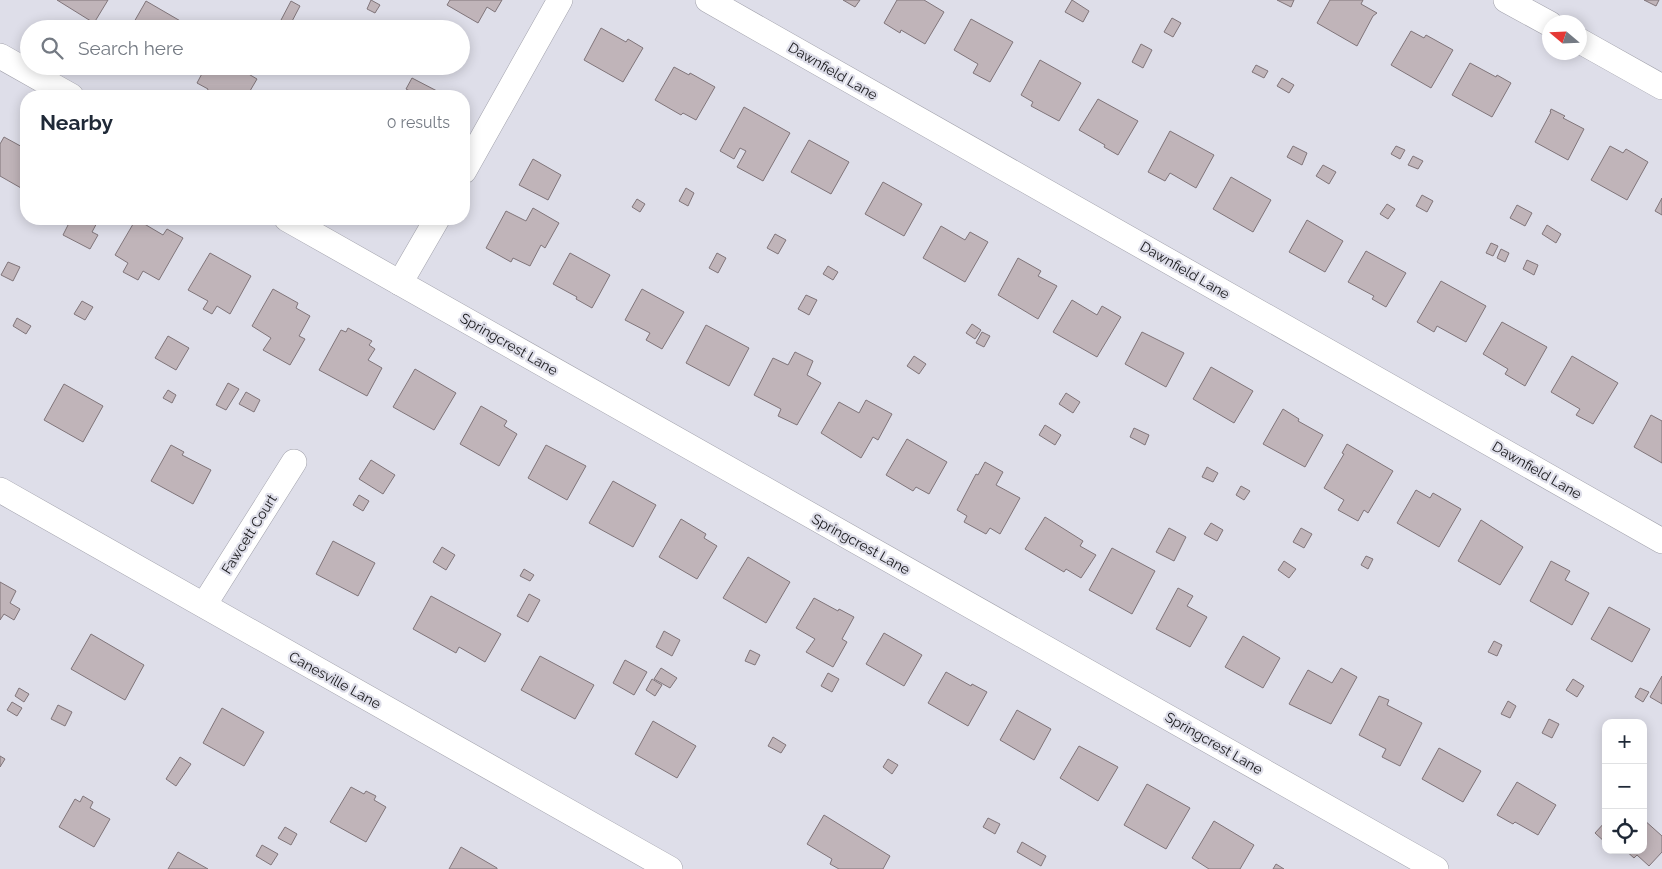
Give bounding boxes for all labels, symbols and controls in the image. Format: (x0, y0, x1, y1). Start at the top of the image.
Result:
north arrow (1542, 15, 1587, 60)
search box (20, 20, 470, 75)
icon: search (38, 34, 66, 62)
text: Search here (78, 37, 184, 59)
street label: Dawnfield Lane (786, 39, 880, 103)
text: Nearby (40, 110, 113, 135)
text: 0 results (387, 113, 450, 132)
street label: Dawnfield Lane (1138, 238, 1232, 302)
street label: Springcrest Lane (457, 310, 561, 378)
street label: Dawnfield Lane (1490, 438, 1584, 502)
street label: Fawcett Court (218, 491, 280, 577)
street label: Springcrest Lane (809, 510, 913, 578)
street label: Canesville Lane (286, 648, 384, 712)
street label: Springcrest Lane (1162, 709, 1266, 777)
map controls (1602, 719, 1647, 854)
button: + (1602, 719, 1647, 764)
button: − (1602, 764, 1647, 809)
button: locate (1602, 809, 1647, 854)

